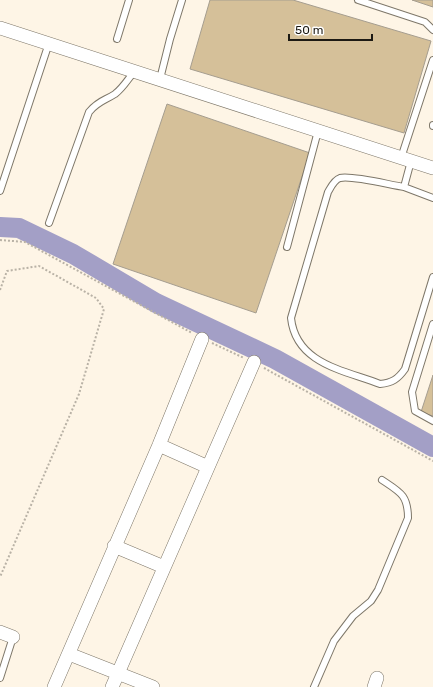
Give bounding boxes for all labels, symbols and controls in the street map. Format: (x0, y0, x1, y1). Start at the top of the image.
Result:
scale bar (289, 16, 372, 42)
text: 50 m (295, 23, 323, 37)

